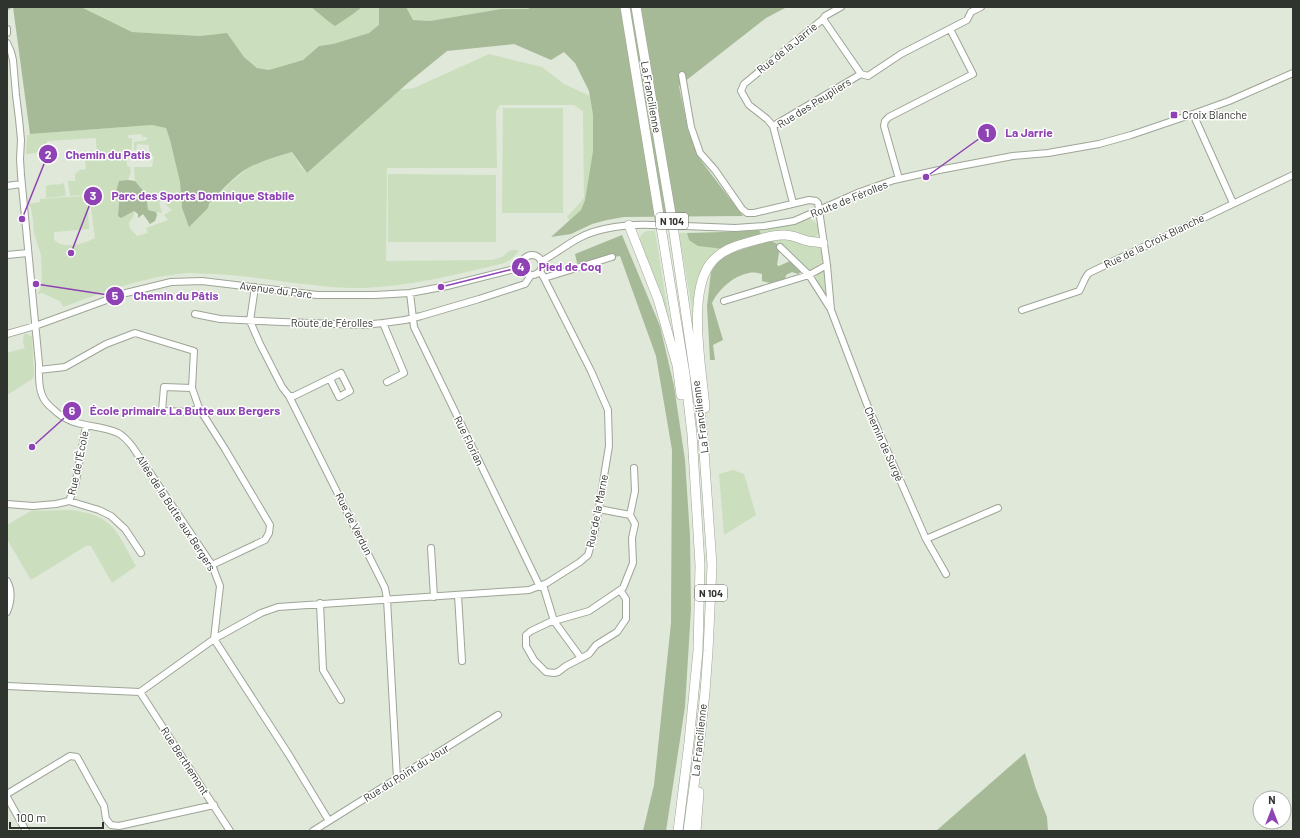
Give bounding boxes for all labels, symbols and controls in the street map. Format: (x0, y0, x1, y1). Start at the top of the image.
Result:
street label: Rue de la Jarrie (754, 19, 820, 76)
street label: La Francilienne (639, 60, 664, 134)
street label: Rue des Peupliers (774, 75, 853, 130)
place label: Croix Blanche (1182, 108, 1247, 121)
marker: Croix Blanche (1169, 110, 1179, 120)
callout: La Jarrie (977, 121, 1060, 145)
text: 1 (985, 125, 989, 139)
text: La Jarrie (1005, 125, 1053, 139)
callout: Chemin du Patis (38, 142, 159, 166)
text: 2 (45, 147, 52, 161)
text: Chemin du Patis (65, 147, 151, 161)
street label: Route de Férolles (808, 177, 889, 220)
callout: Parc des Sports Dominique Stabile (83, 184, 302, 208)
text: 3 (90, 188, 96, 202)
text: Parc des Sports Dominique Stabile (111, 188, 295, 202)
street label: Rue de la Croix Blanche (1101, 210, 1206, 271)
road number: N 104 (656, 213, 688, 229)
callout: Pied de Coq (511, 255, 609, 279)
text: 4 (517, 259, 525, 273)
text: Pied de Coq (539, 259, 601, 273)
street label: Avenue du Parc (239, 279, 313, 300)
callout: Chemin du Pâtis (105, 284, 226, 308)
text: 5 (112, 288, 119, 302)
text: Chemin du Pâtis (133, 288, 219, 302)
street label: Route de Férolles (291, 316, 373, 329)
street label: La Francilienne (689, 380, 710, 454)
callout: École primaire La Butte aux Bergers (62, 399, 288, 423)
text: 6 (69, 403, 76, 417)
text: École primaire La Butte aux Bergers (90, 403, 280, 417)
street label: Chemin de Surgé (862, 404, 907, 483)
street label: Rue Florian (452, 414, 487, 468)
street label: Rue de l'École (64, 429, 91, 496)
street label: Allée de la Butte aux Bergers (134, 452, 219, 573)
street label: Rue de la Marne (583, 473, 610, 549)
street label: Rue de Verdun (333, 490, 376, 557)
road number: N 104 (695, 585, 727, 601)
street label: La Francilienne (688, 703, 709, 777)
street label: Rue Berthemont (159, 724, 212, 797)
street label: Rue du Point du Jour (361, 741, 451, 804)
north arrow (1252, 790, 1292, 830)
text: N (1268, 793, 1276, 806)
scale bar (10, 804, 103, 830)
text: 100 m (16, 810, 46, 824)

